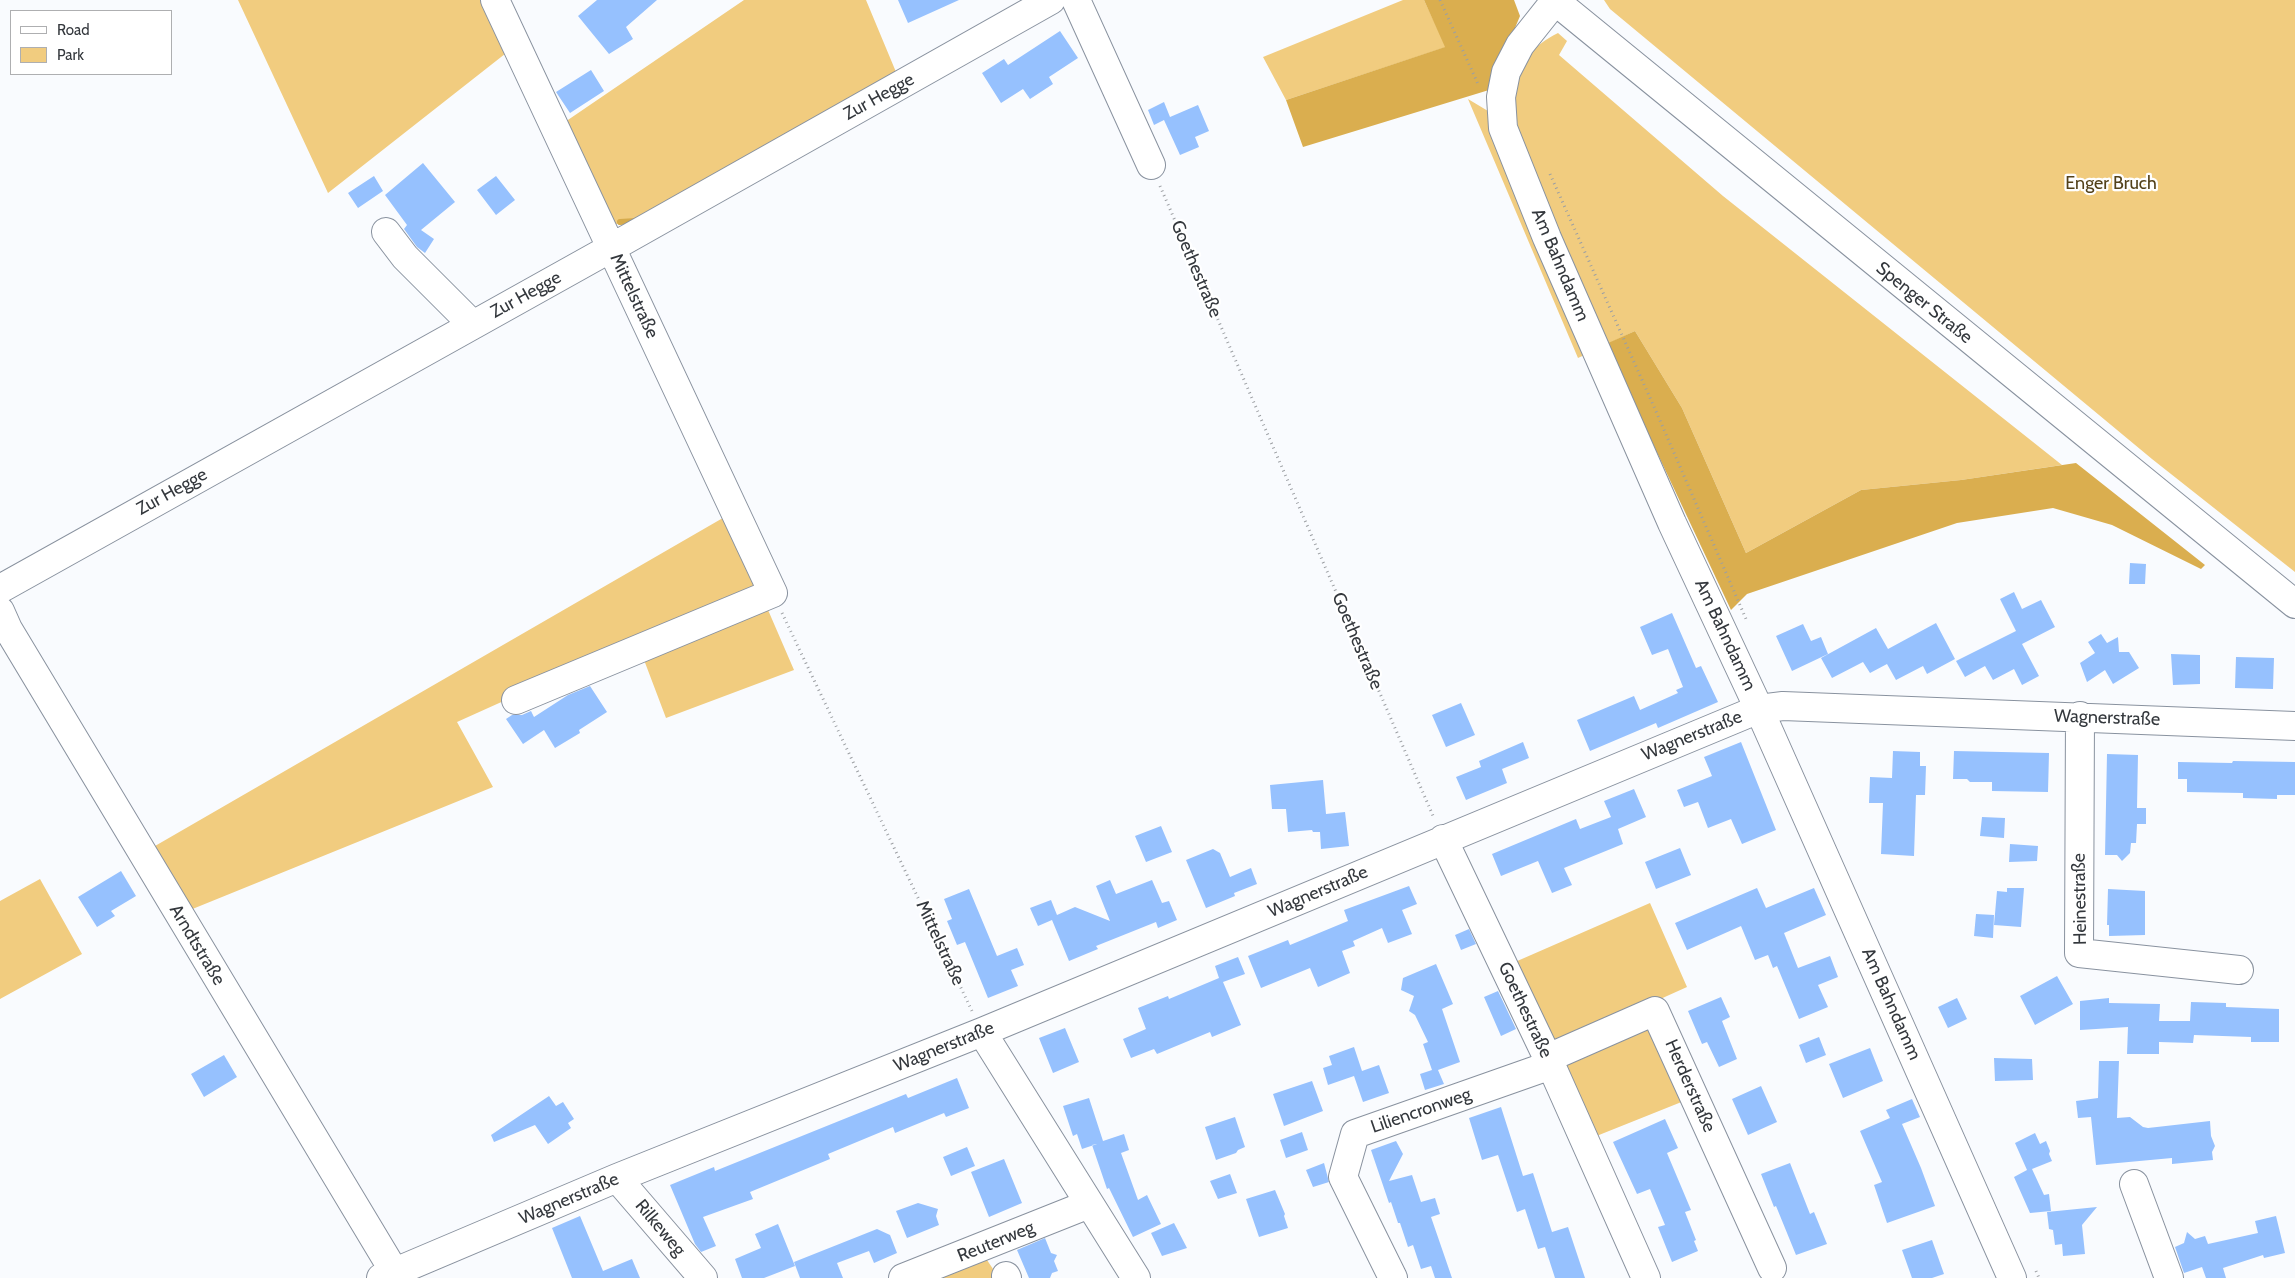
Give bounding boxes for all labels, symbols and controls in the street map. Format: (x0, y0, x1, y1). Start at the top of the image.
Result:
legend (10, 10, 172, 75)
text: Road (57, 21, 90, 39)
text: Park (57, 46, 84, 64)
street label: Zur Hegge (840, 69, 918, 125)
park label: Enger Bruch (2065, 173, 2157, 195)
street label: Am Bahndamm (1527, 205, 1593, 325)
street label: Goethestraße (1166, 217, 1226, 321)
street label: Mittelstraße (605, 250, 663, 342)
street label: Spenger Straße (1871, 258, 1977, 348)
street label: Zur Hegge (487, 267, 565, 323)
street label: Zur Hegge (133, 464, 211, 520)
street label: Am Bahndamm (1690, 576, 1760, 694)
street label: Goethestraße (1327, 589, 1387, 693)
street label: Wagnerstraße (2054, 705, 2160, 731)
street label: Wagnerstraße (1639, 706, 1745, 766)
street label: Heinestraße (2068, 853, 2092, 945)
street label: Wagnerstraße (1265, 861, 1371, 923)
street label: Mittelstraße (911, 897, 969, 989)
street label: Arndtstraße (165, 901, 229, 989)
street label: Am Bahndamm (1857, 945, 1925, 1063)
street label: Goethestraße (1493, 959, 1557, 1061)
street label: Wagnerstraße (891, 1017, 997, 1077)
street label: Herderstraße (1660, 1036, 1720, 1136)
street label: Liliencronweg (1368, 1084, 1474, 1138)
street label: Wagnerstraße (516, 1168, 622, 1230)
street label: Rilkeweg (630, 1195, 690, 1261)
street label: Reuterweg (954, 1217, 1038, 1267)

